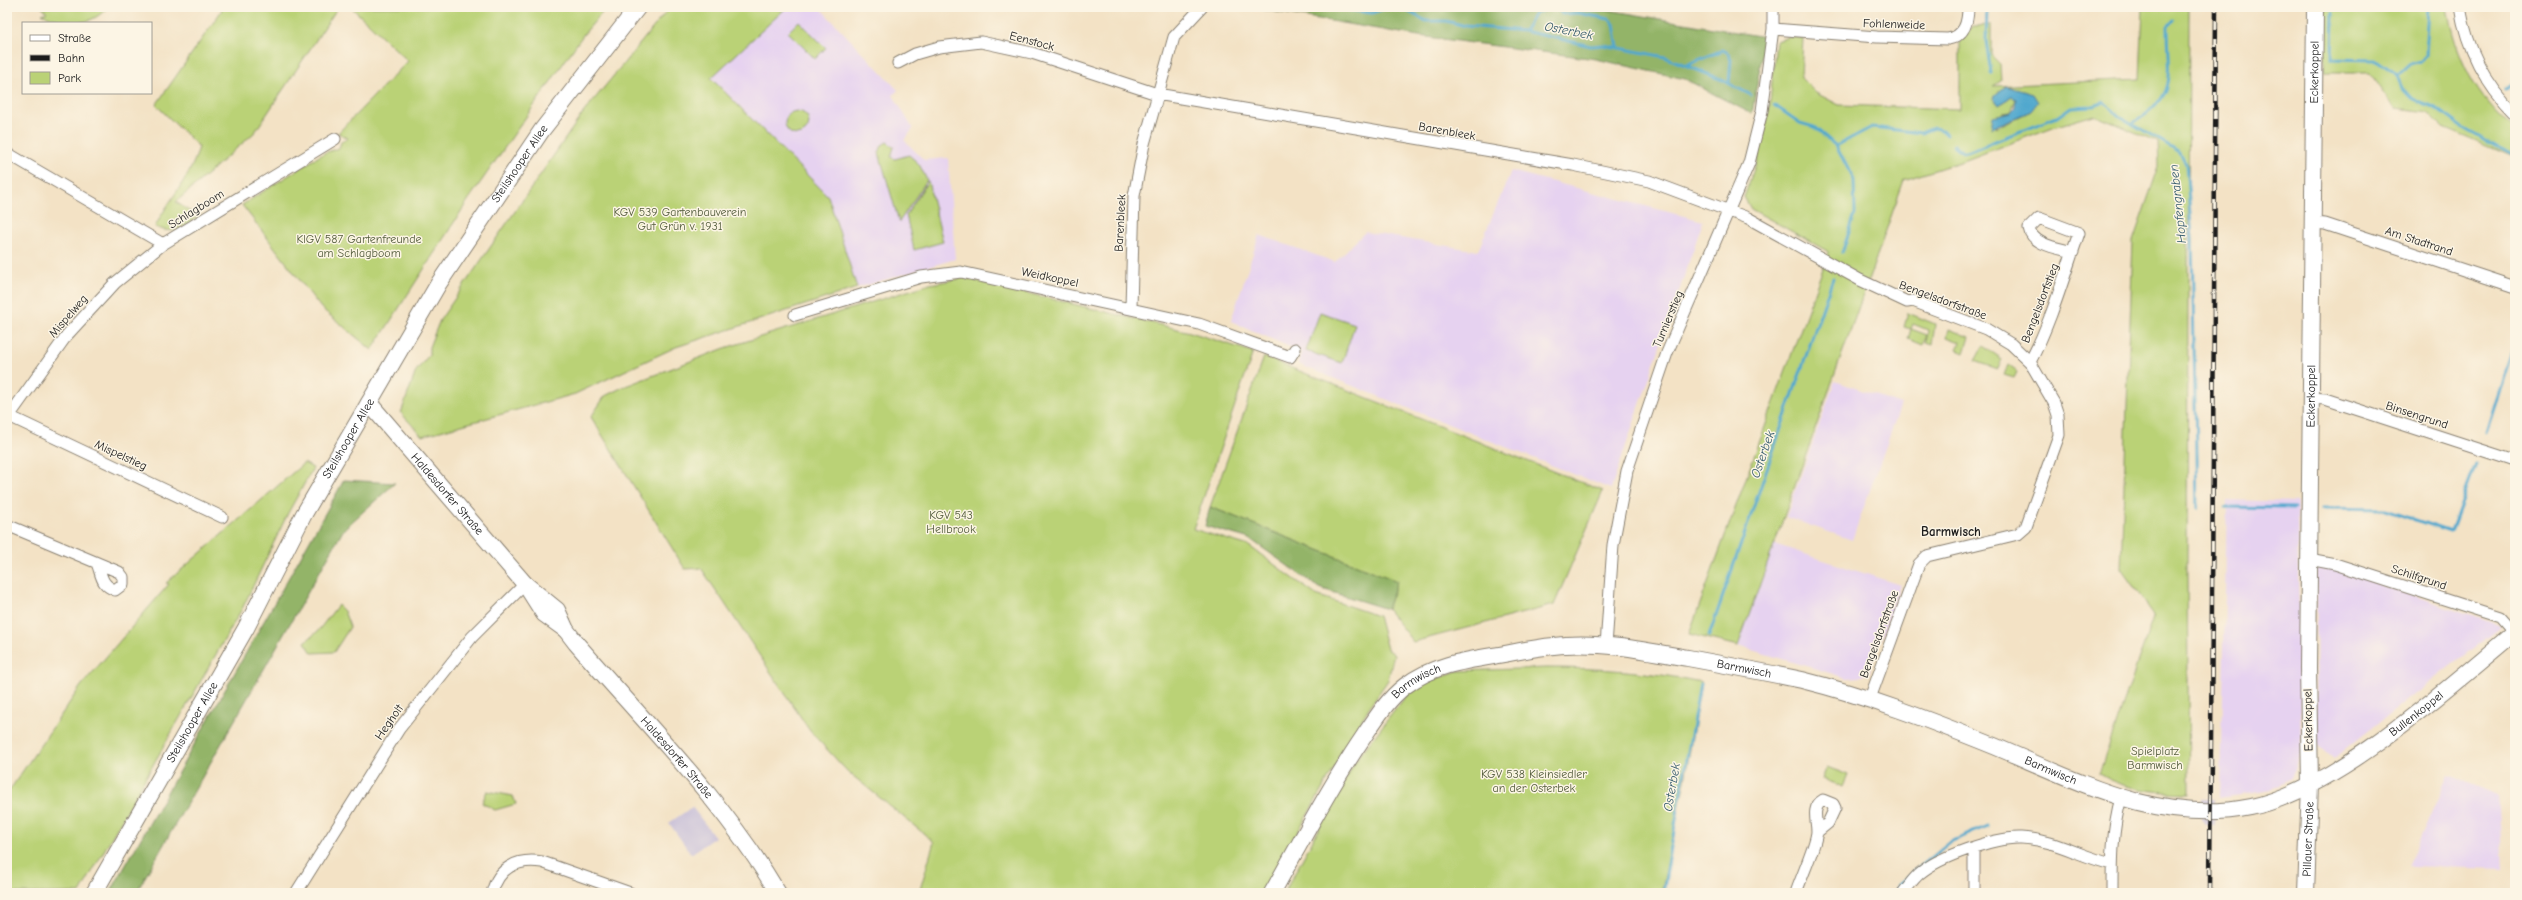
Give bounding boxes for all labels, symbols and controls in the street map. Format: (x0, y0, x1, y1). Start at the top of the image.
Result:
street label: Fohlenweide (1863, 16, 1925, 32)
water label: Osterbek (1543, 18, 1595, 43)
legend (22, 22, 152, 94)
street label: Eenstock (1008, 28, 1056, 54)
text: Straße (58, 31, 91, 45)
street label: Eckerkoppel (2307, 41, 2322, 104)
text: Bahn (58, 51, 85, 65)
text: Park (58, 71, 81, 85)
street label: Barenbleek (1417, 119, 1477, 143)
street label: Steilshooper Allee (488, 122, 551, 205)
water label: Hopfengraben (2166, 164, 2189, 244)
street label: Schlagboom (166, 186, 227, 232)
street label: Barenbleek (1111, 194, 1129, 252)
park label: KGV 539 Gartenbauverein Gut Grün v. 1931 (614, 205, 746, 233)
street label: Am Stadtrand (2383, 223, 2455, 259)
park label: KlGV 587 Gartenfreunde am Schlagboom (296, 232, 422, 260)
street label: Bengelsdorfstieg (2018, 261, 2062, 345)
street label: Weidkoppel (1020, 264, 1080, 290)
street label: Bengelsdorfstraße (1897, 278, 1989, 322)
street label: Turnierstieg (1650, 288, 1686, 350)
street label: Mispelweg (46, 292, 90, 340)
street label: Eckerkoppel (2304, 365, 2318, 428)
street label: Steilshooper Allee (319, 396, 377, 481)
street label: Binsengrund (2384, 398, 2450, 432)
water label: Osterbek (1747, 428, 1778, 480)
street label: Mispelstieg (93, 437, 149, 473)
street label: Haldesdorfer Straße (408, 450, 486, 538)
park label: KGV 543 Hellbrook (926, 508, 976, 536)
district label: Barmwisch (1921, 524, 1981, 539)
street label: Schilfgrund (2389, 561, 2449, 593)
street label: Bengelsdorfstraße (1857, 588, 1901, 680)
street label: Barmwisch (1716, 656, 1773, 681)
street label: Barmwisch (1388, 661, 1442, 701)
street label: Steilshooper Allee (163, 679, 221, 765)
street label: Bullenkoppel (2386, 688, 2446, 739)
street label: Eckerkoppel (2300, 689, 2316, 751)
street label: Hegholt (372, 701, 406, 742)
street label: Haldesdorfer Straße (638, 714, 716, 801)
park label: Spielplatz Barmwisch (2127, 744, 2183, 772)
street label: Barmwisch (2022, 753, 2079, 788)
water label: Osterbek (1660, 761, 1683, 813)
park label: KGV 538 Kleinsiedler an der Osterbek (1481, 767, 1587, 795)
street label: Pillauer Straße (2300, 801, 2316, 877)

